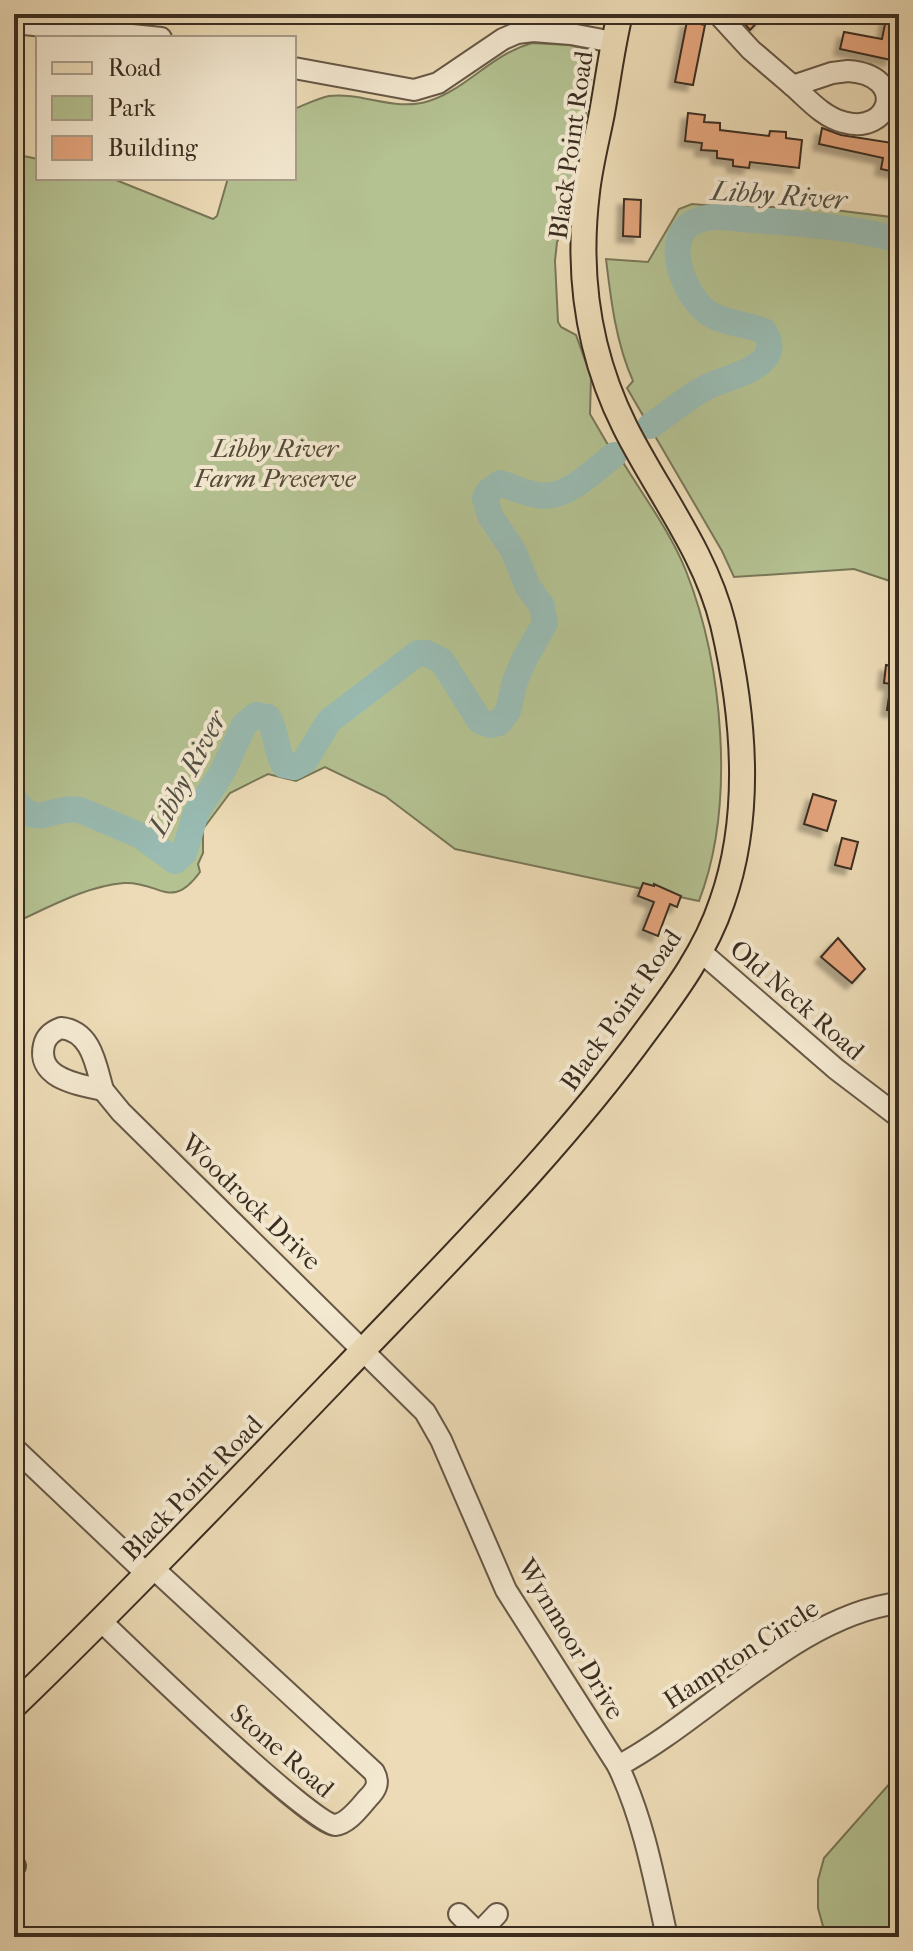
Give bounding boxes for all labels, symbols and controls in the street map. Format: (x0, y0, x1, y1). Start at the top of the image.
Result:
legend (36, 36, 296, 180)
street label: Black Point Road (542, 48, 600, 241)
text: Road (108, 54, 162, 82)
text: Park (108, 94, 156, 122)
text: Building (108, 134, 199, 162)
water label: Libby River (708, 174, 850, 216)
park label: Libby River Farm Preserve (194, 433, 357, 494)
water label: Libby River (140, 703, 235, 842)
street label: Black Point Road (554, 923, 689, 1097)
street label: Old Neck Road (724, 933, 871, 1067)
street label: Woodrock Drive (174, 1127, 327, 1277)
street label: Black Point Road (115, 1408, 270, 1567)
street label: Wynmoor Drive (510, 1552, 631, 1725)
street label: Hampton Circle (658, 1592, 824, 1716)
street label: Stone Road (224, 1698, 341, 1805)

